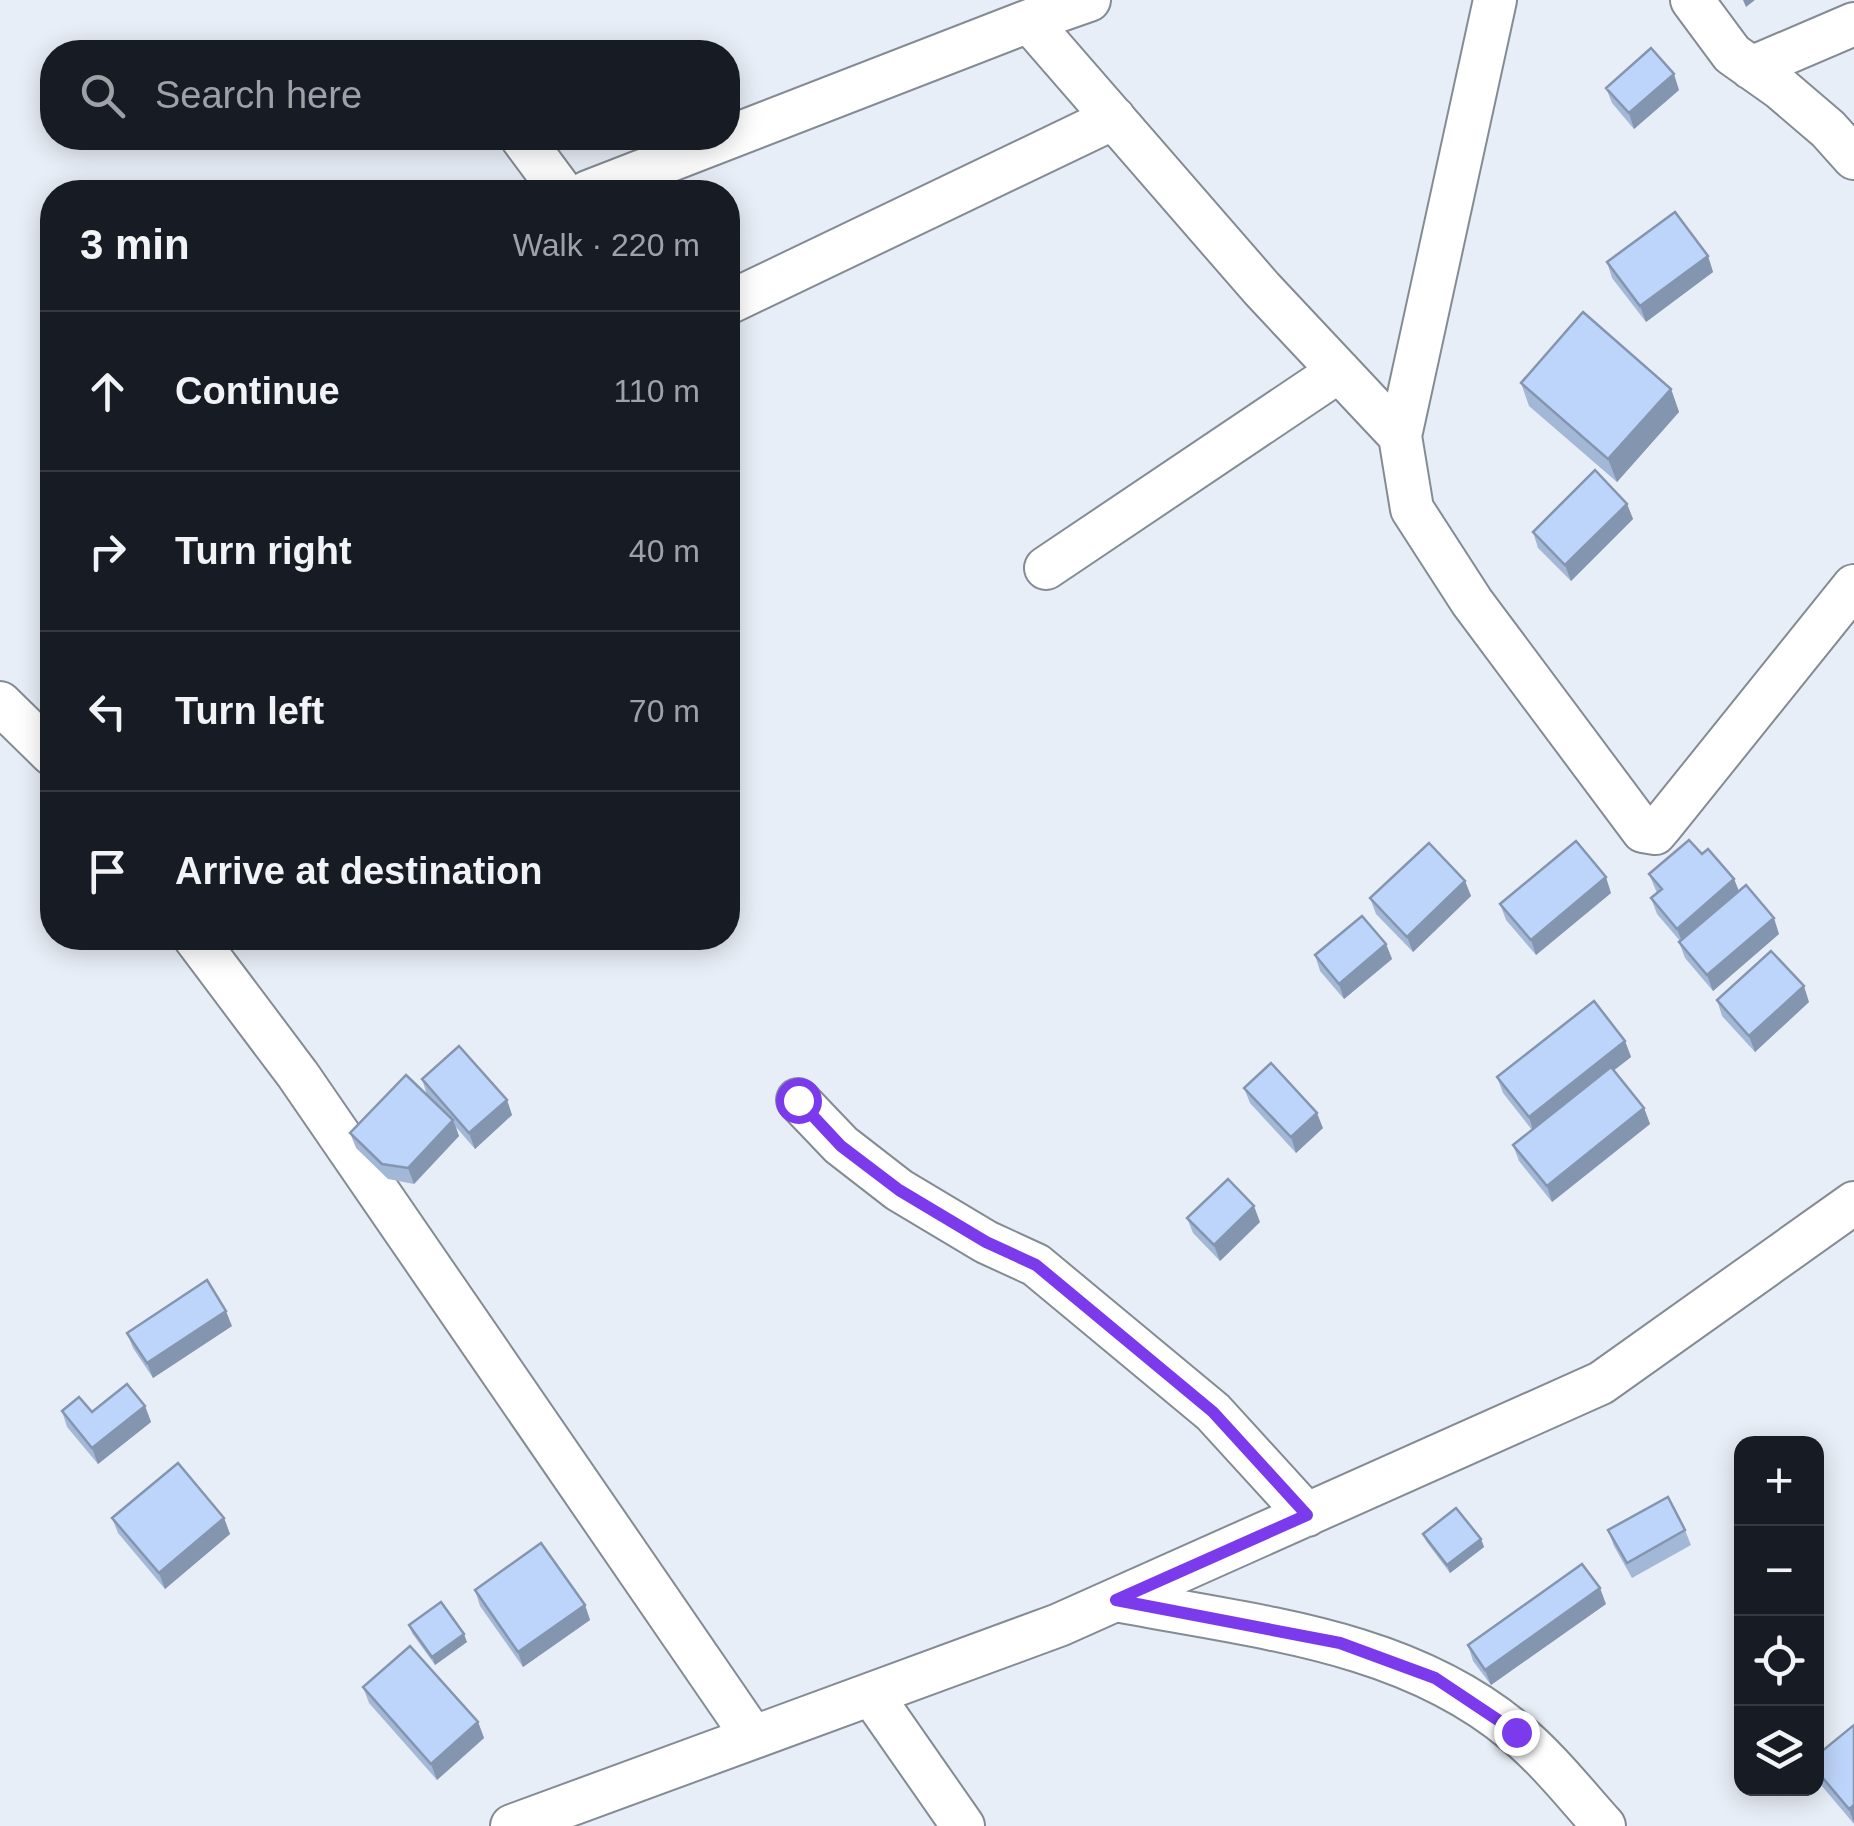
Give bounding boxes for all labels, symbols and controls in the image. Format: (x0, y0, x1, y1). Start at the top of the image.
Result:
search box (40, 40, 740, 150)
icon: search (75, 68, 130, 123)
text: Search here (155, 74, 362, 116)
text: 3 min (80, 221, 190, 268)
text: Walk · 220 m (513, 227, 700, 263)
icon: ahead (80, 364, 135, 419)
text: Continue (175, 370, 340, 412)
text: 110 m (613, 373, 700, 409)
icon: right (80, 524, 135, 579)
text: Turn right (175, 530, 352, 572)
text: 40 m (629, 533, 700, 569)
icon: left (80, 684, 135, 739)
text: Turn left (175, 690, 324, 732)
text: 70 m (629, 693, 700, 729)
icon: arrive (80, 844, 135, 899)
text: Arrive at destination (175, 850, 542, 892)
route start (776, 1078, 822, 1124)
map controls (1734, 1436, 1824, 1796)
button: + (1734, 1436, 1824, 1526)
button: − (1734, 1526, 1824, 1616)
button: locate (1734, 1616, 1824, 1706)
button: layers (1734, 1706, 1824, 1796)
route end (1494, 1710, 1540, 1756)

